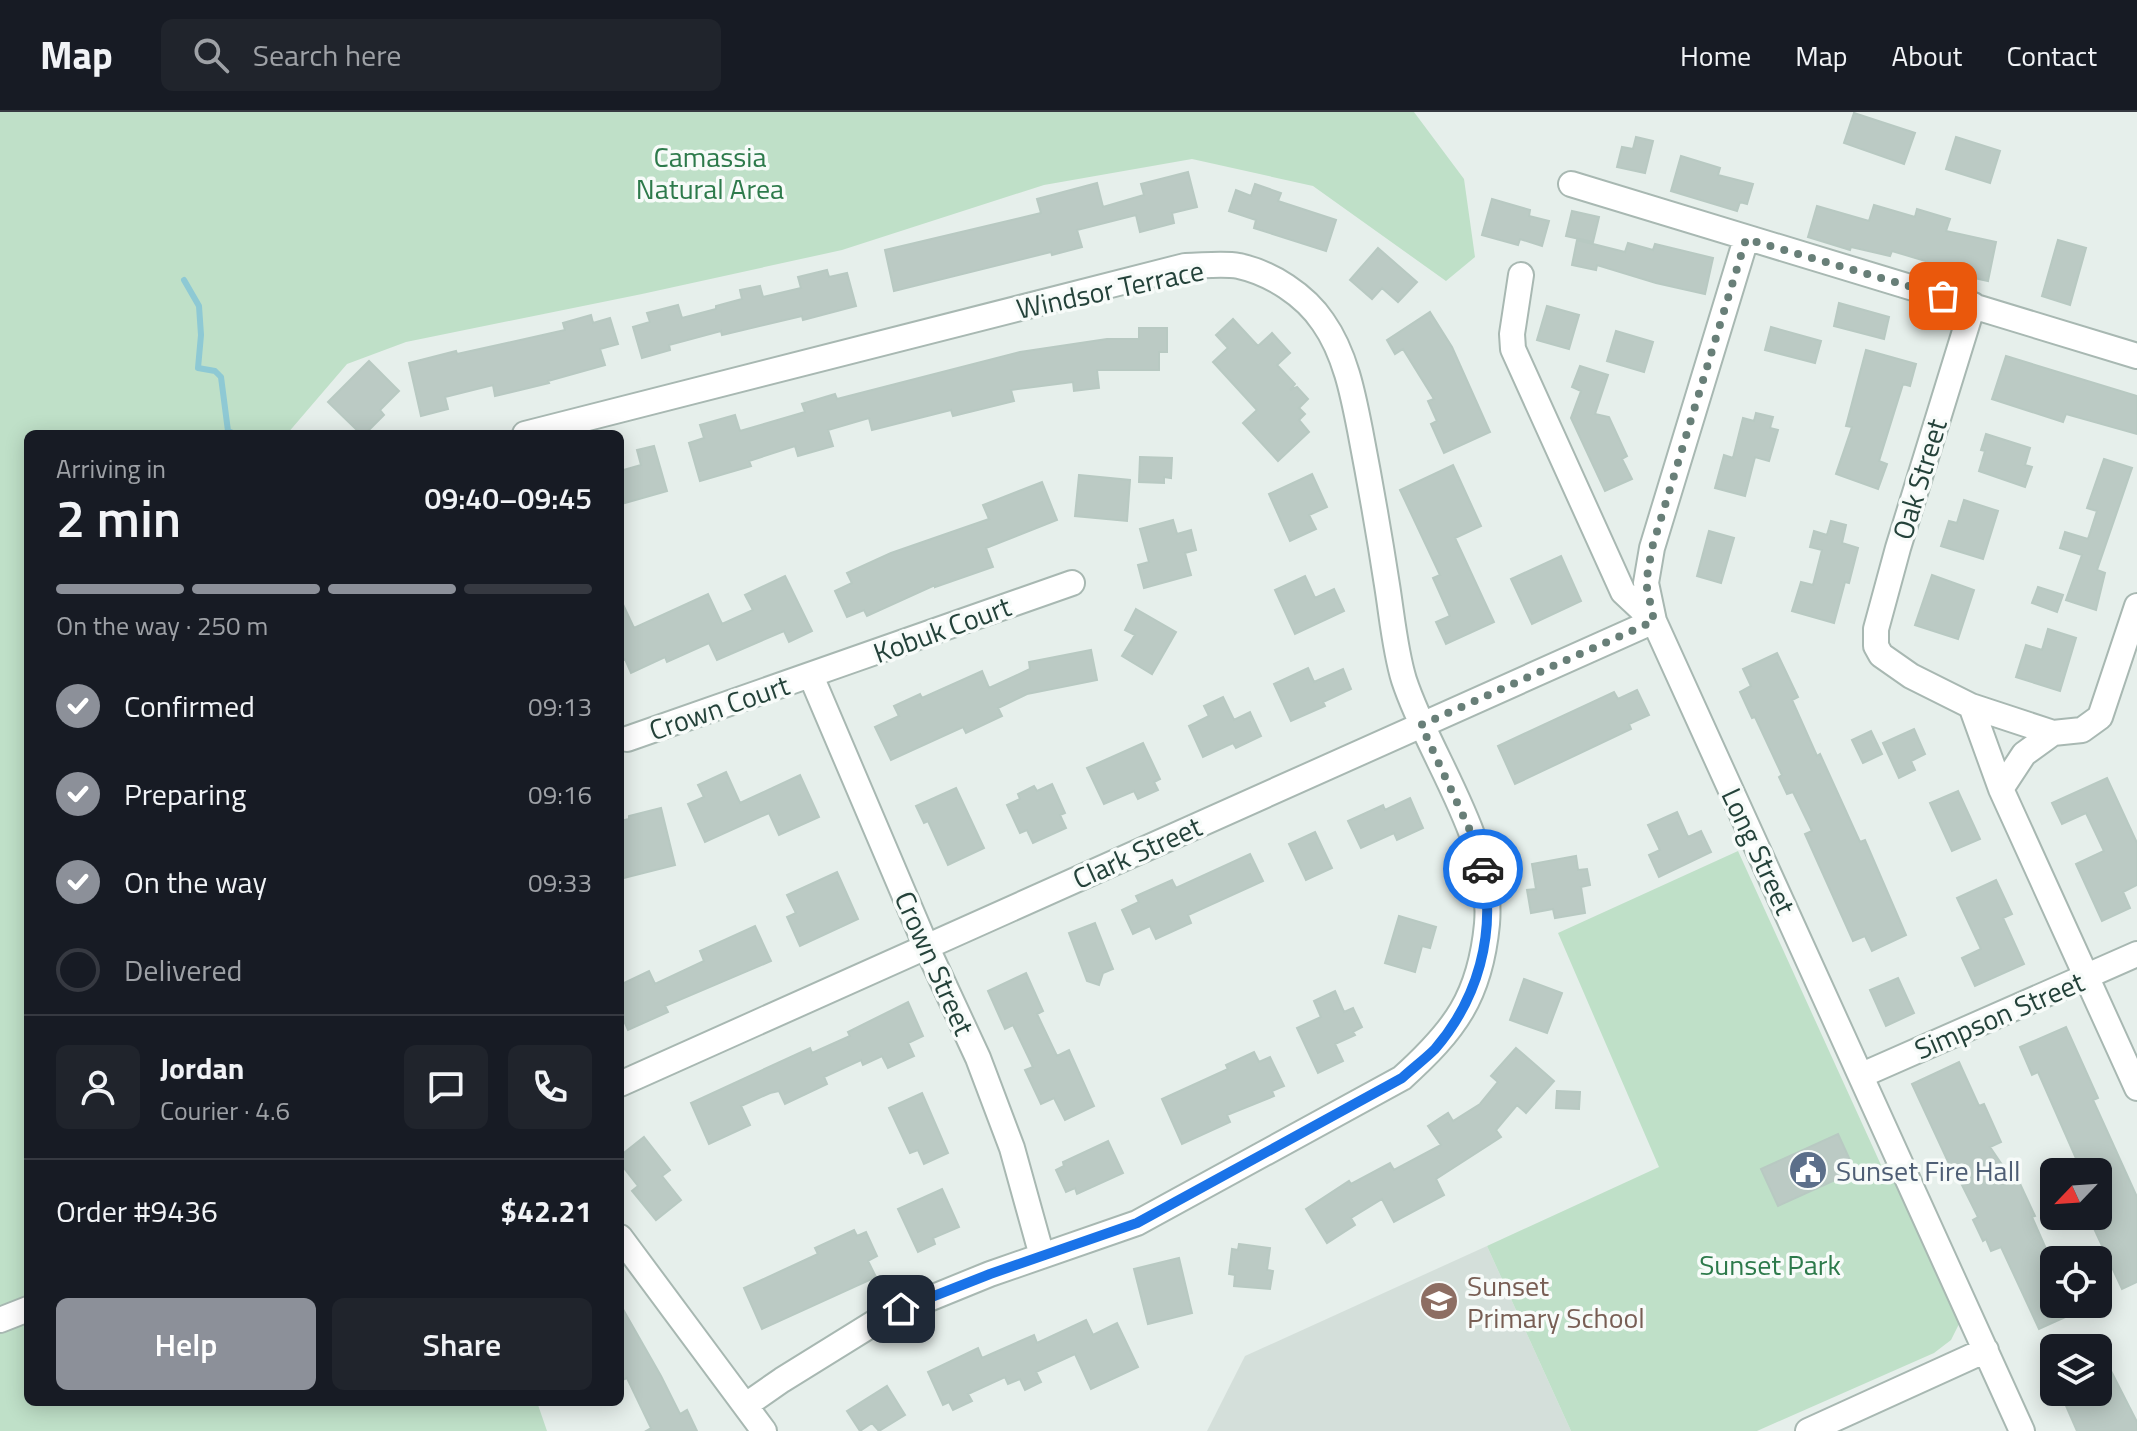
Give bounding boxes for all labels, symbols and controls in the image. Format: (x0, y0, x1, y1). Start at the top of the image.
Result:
search box (161, 19, 721, 91)
text: Map (40, 26, 113, 84)
text: Search here (253, 32, 402, 78)
icon: search (189, 33, 233, 77)
text: Home (1680, 34, 1751, 77)
text: Map (1795, 34, 1848, 77)
text: About (1892, 34, 1962, 77)
text: Contact (2006, 34, 2097, 77)
park label: Camassia Natural Area (636, 135, 784, 210)
street label: Windsor Terrace (1012, 248, 1208, 330)
pin (1909, 262, 1977, 330)
icon: bag (1921, 274, 1965, 318)
street label: Oak Street (1880, 413, 1958, 545)
text: Arriving in (56, 449, 166, 488)
text: 09:40–09:45 (425, 475, 592, 521)
text: 2 min (56, 478, 181, 557)
street label: Kobuk Court (867, 584, 1017, 674)
text: On the way · 250 m (56, 606, 268, 645)
street label: Crown Court (643, 663, 795, 751)
text: Confirmed (124, 683, 255, 729)
icon: check (56, 684, 100, 728)
text: 09:13 (528, 687, 592, 726)
text: Preparing (124, 771, 246, 817)
icon: check (56, 772, 100, 816)
text: 09:16 (528, 775, 592, 814)
street label: Long Street (1711, 780, 1807, 922)
street label: Clark Street (1066, 804, 1209, 900)
courier (1443, 829, 1523, 909)
icon: car (1461, 847, 1505, 891)
text: On the way (124, 859, 267, 905)
icon: check (56, 860, 100, 904)
text: 09:33 (528, 863, 592, 902)
street label: Crown Street (884, 884, 986, 1042)
text: Delivered (124, 947, 242, 993)
street label: Simpson Street (1907, 960, 2091, 1070)
button: person (56, 1045, 140, 1129)
text: Jordan (160, 1045, 244, 1091)
button: chat (404, 1045, 488, 1129)
button: phone (508, 1045, 592, 1129)
text: Courier · 4.6 (160, 1091, 290, 1130)
public building icon: Sunset Fire Hall (1787, 1149, 1829, 1191)
place label: Sunset Fire Hall (1836, 1149, 2021, 1192)
north arrow (2040, 1158, 2112, 1230)
map controls (2040, 1158, 2112, 1406)
text: Order #9436 (56, 1188, 218, 1234)
text: $42.21 (500, 1188, 592, 1234)
park label: Sunset Park (1699, 1243, 1841, 1286)
button: locate (2040, 1246, 2112, 1318)
place label: Sunset Primary School (1467, 1264, 1645, 1339)
pin (867, 1275, 935, 1343)
school or university icon: Sunset Primary School (1418, 1280, 1460, 1322)
icon: home (879, 1287, 923, 1331)
button: Help (56, 1298, 316, 1390)
button: Share (332, 1298, 592, 1390)
button: layers (2040, 1334, 2112, 1406)

